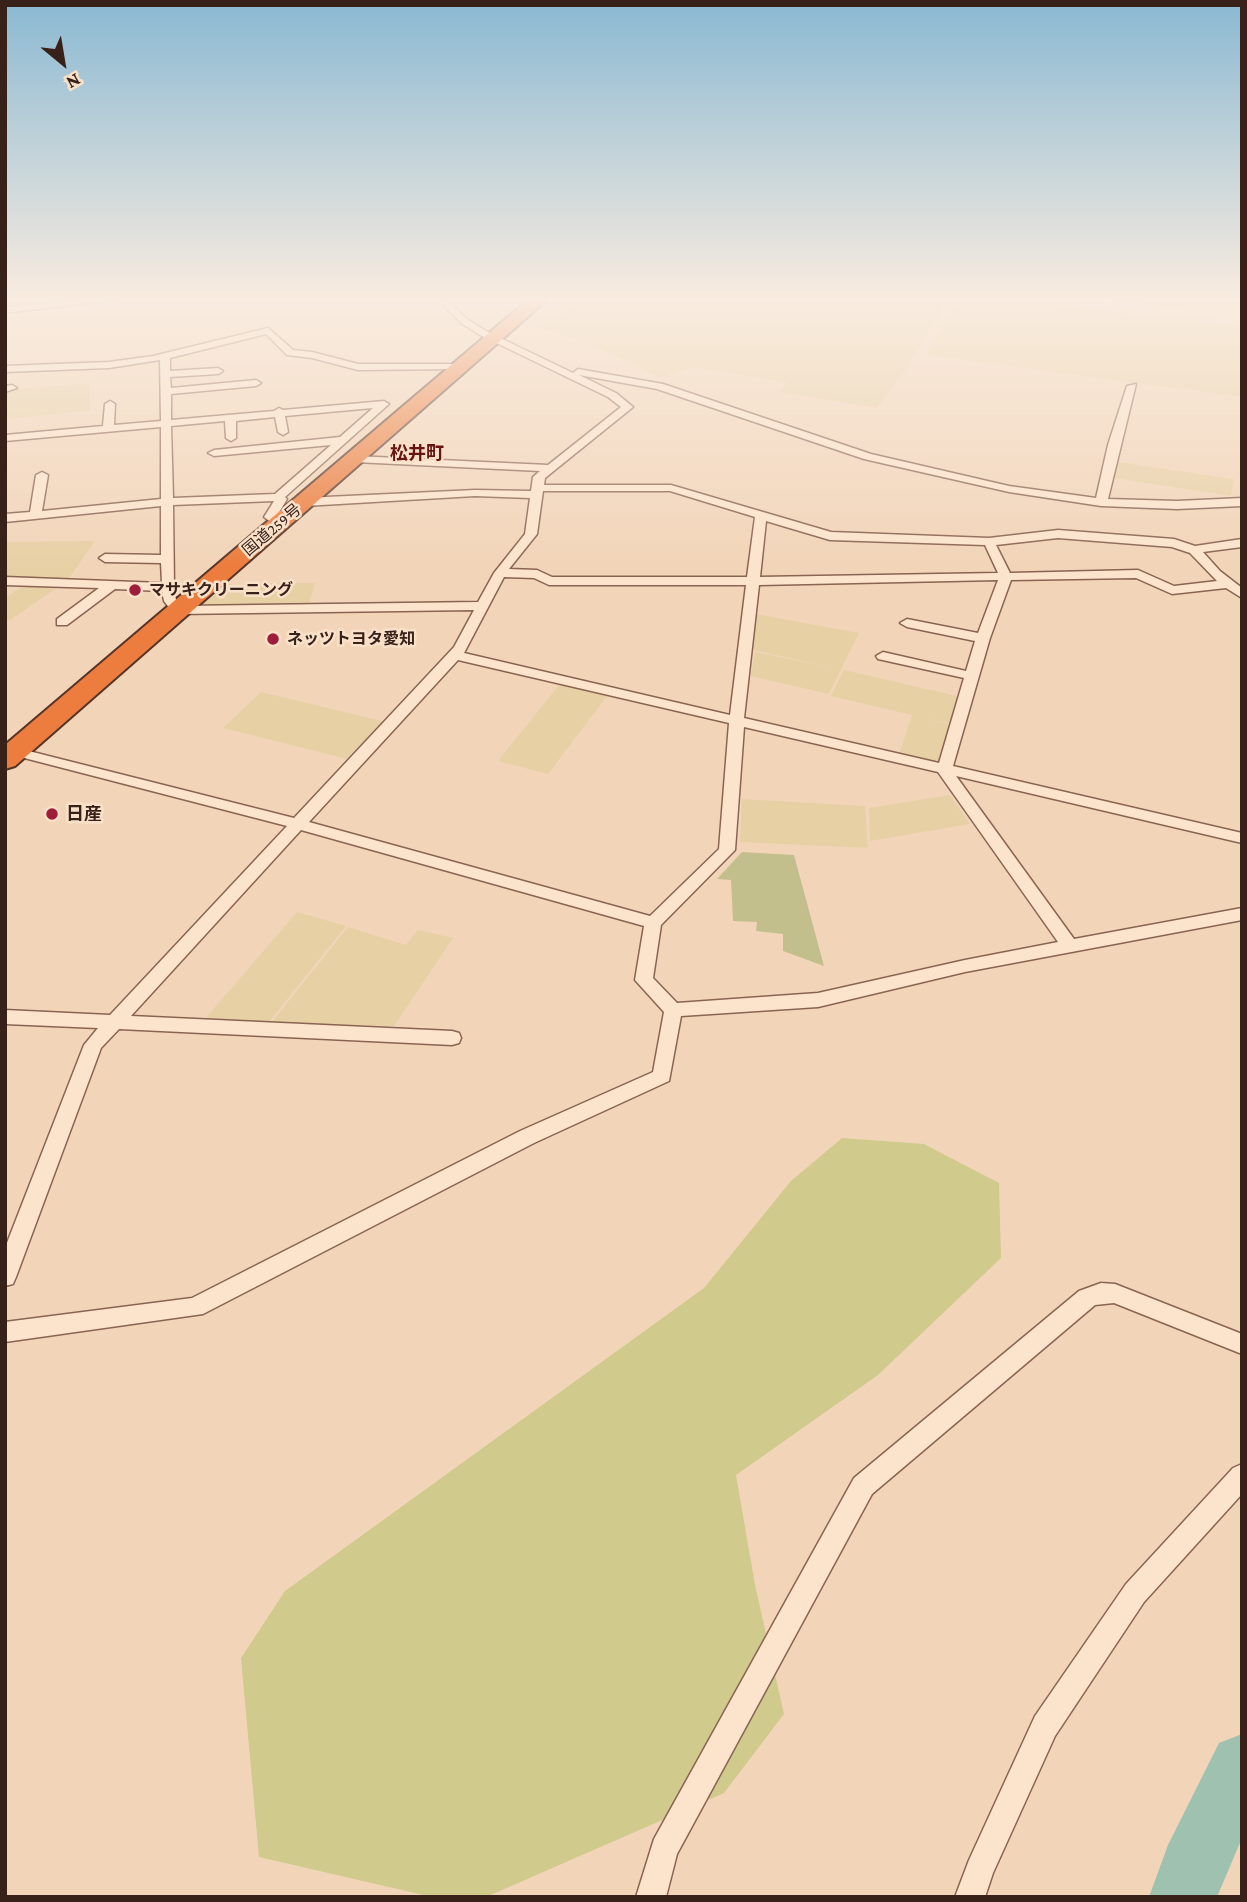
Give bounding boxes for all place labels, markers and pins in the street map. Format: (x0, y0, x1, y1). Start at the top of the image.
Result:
place label: マサキクリーニング (149, 580, 293, 600)
marker: マサキクリーニング (127, 582, 143, 598)
place label: ネッツトヨタ愛知 (287, 629, 415, 649)
marker: ネッツトヨタ愛知 (265, 631, 281, 647)
place label: 日産 (66, 803, 102, 825)
marker: 日産 (44, 806, 60, 822)

